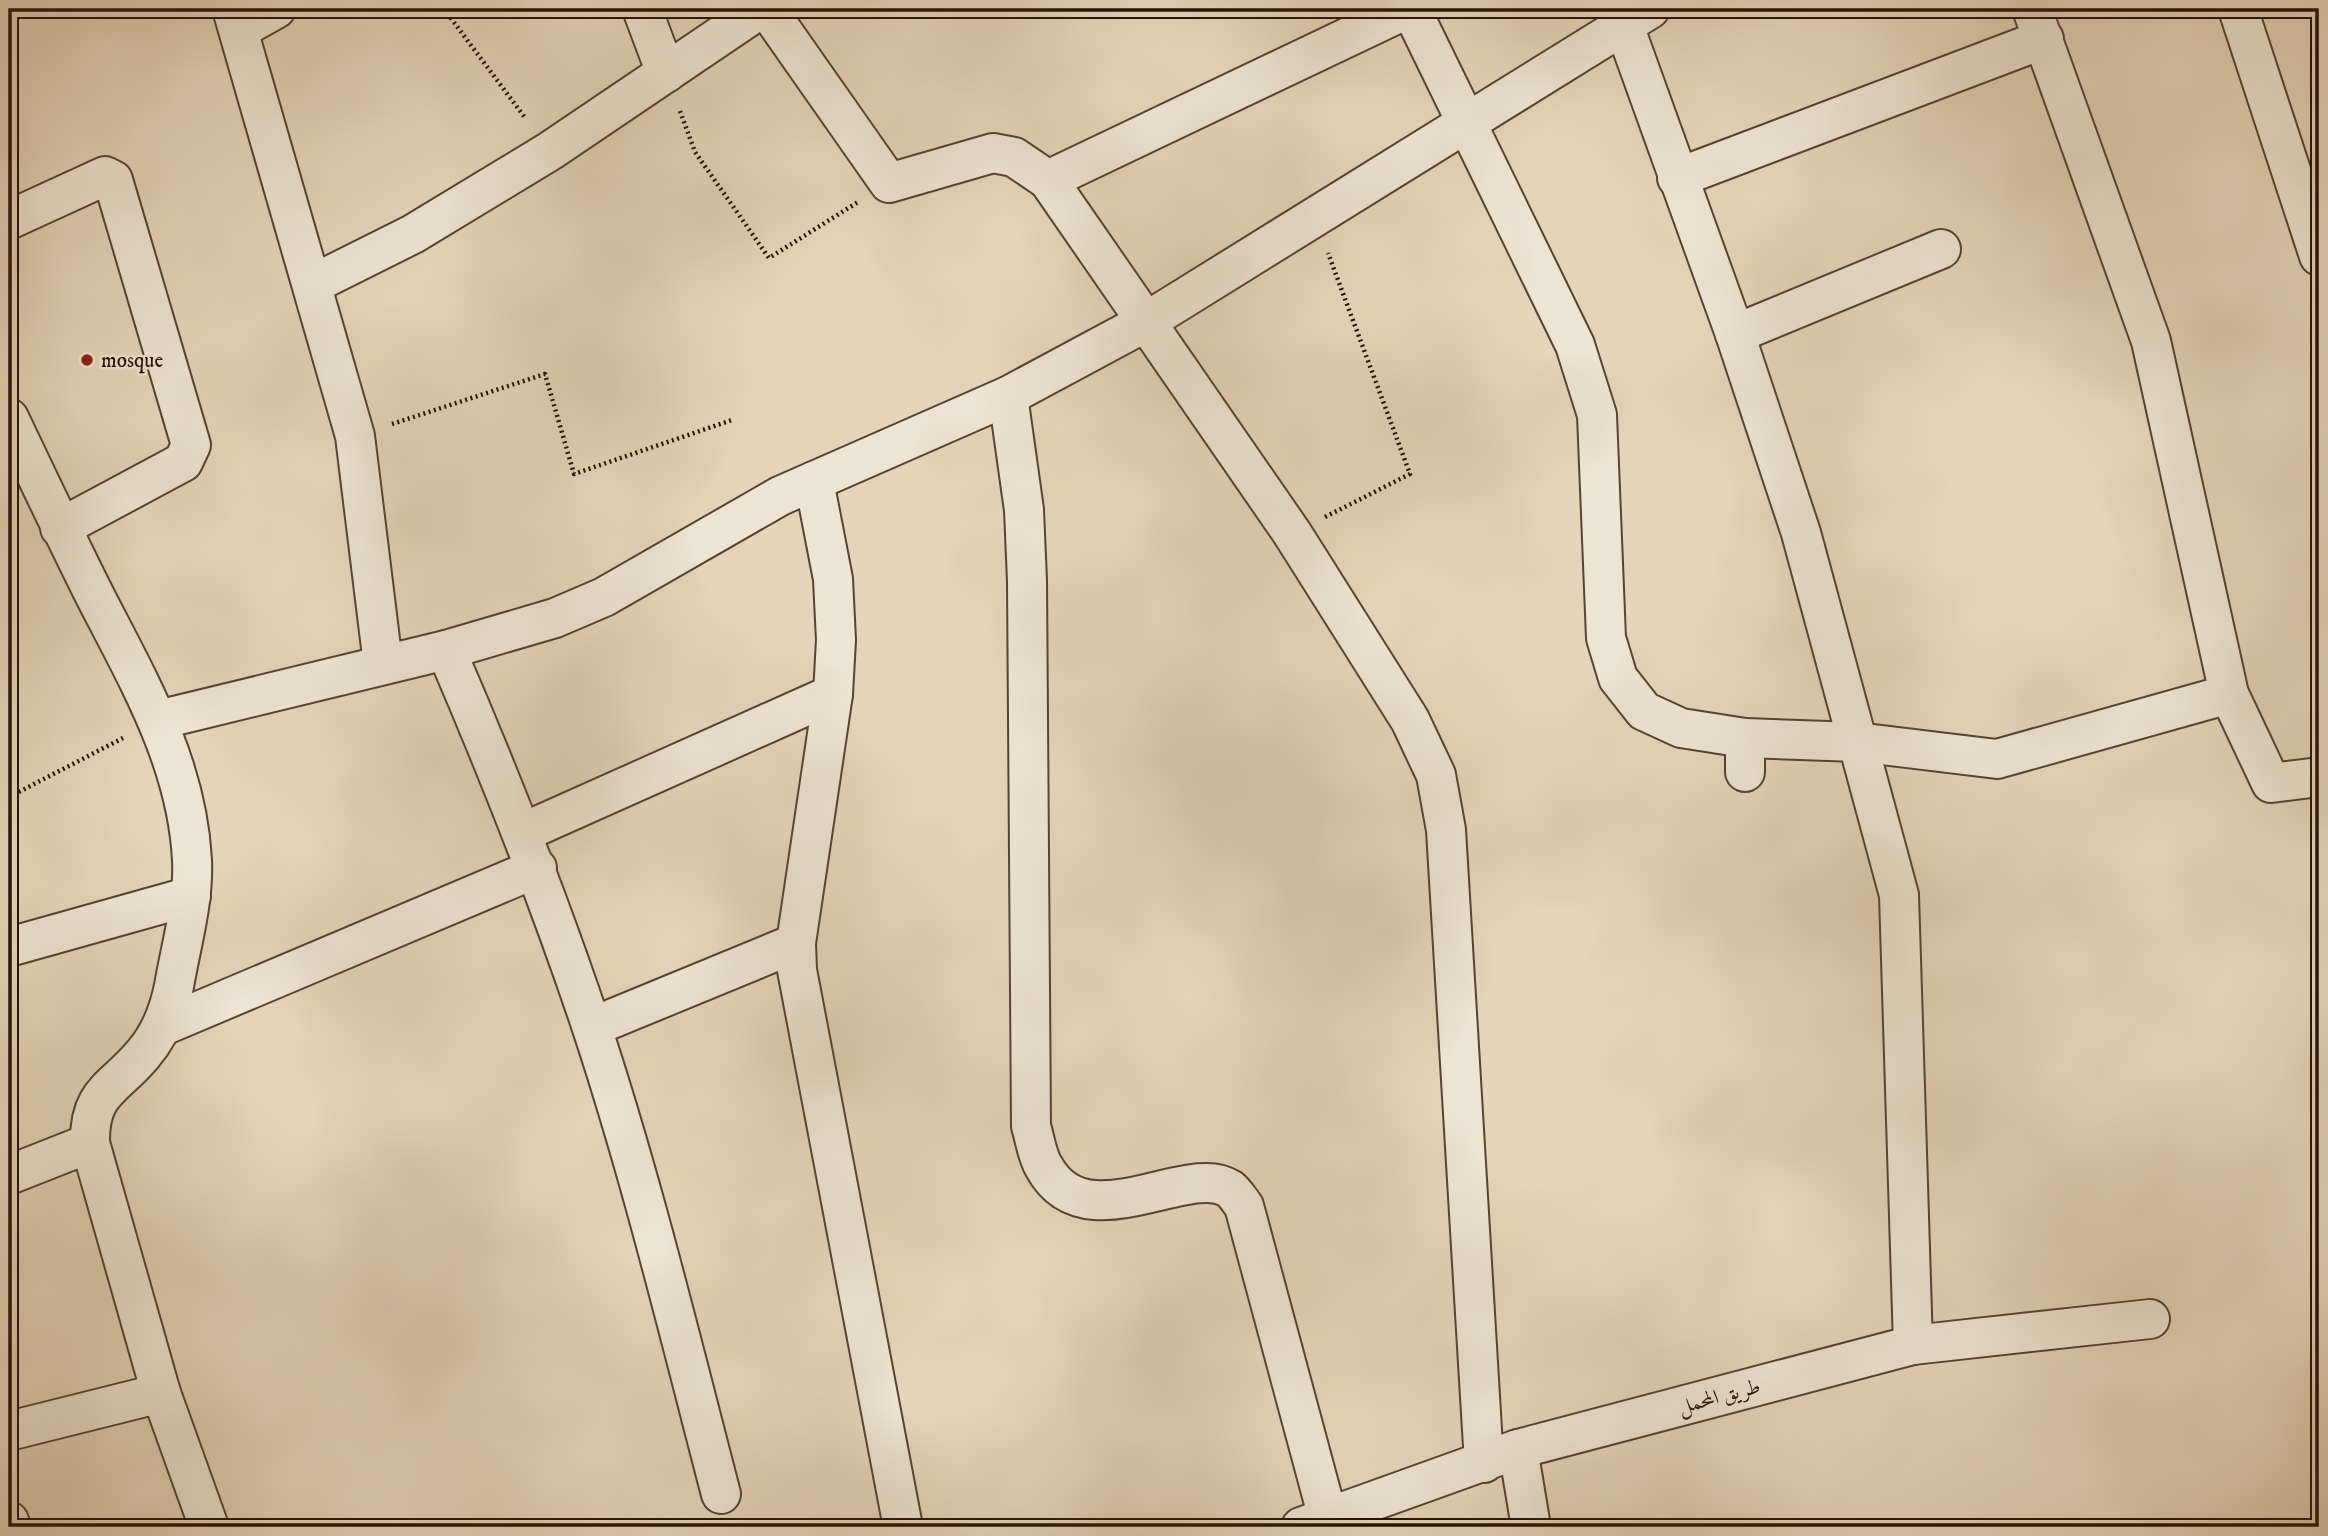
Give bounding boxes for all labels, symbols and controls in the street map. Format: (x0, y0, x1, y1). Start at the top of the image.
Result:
place label: mosque (101, 348, 163, 374)
marker: mosque (79, 352, 95, 368)
street label: طريق المحمل (1675, 1374, 1763, 1421)

